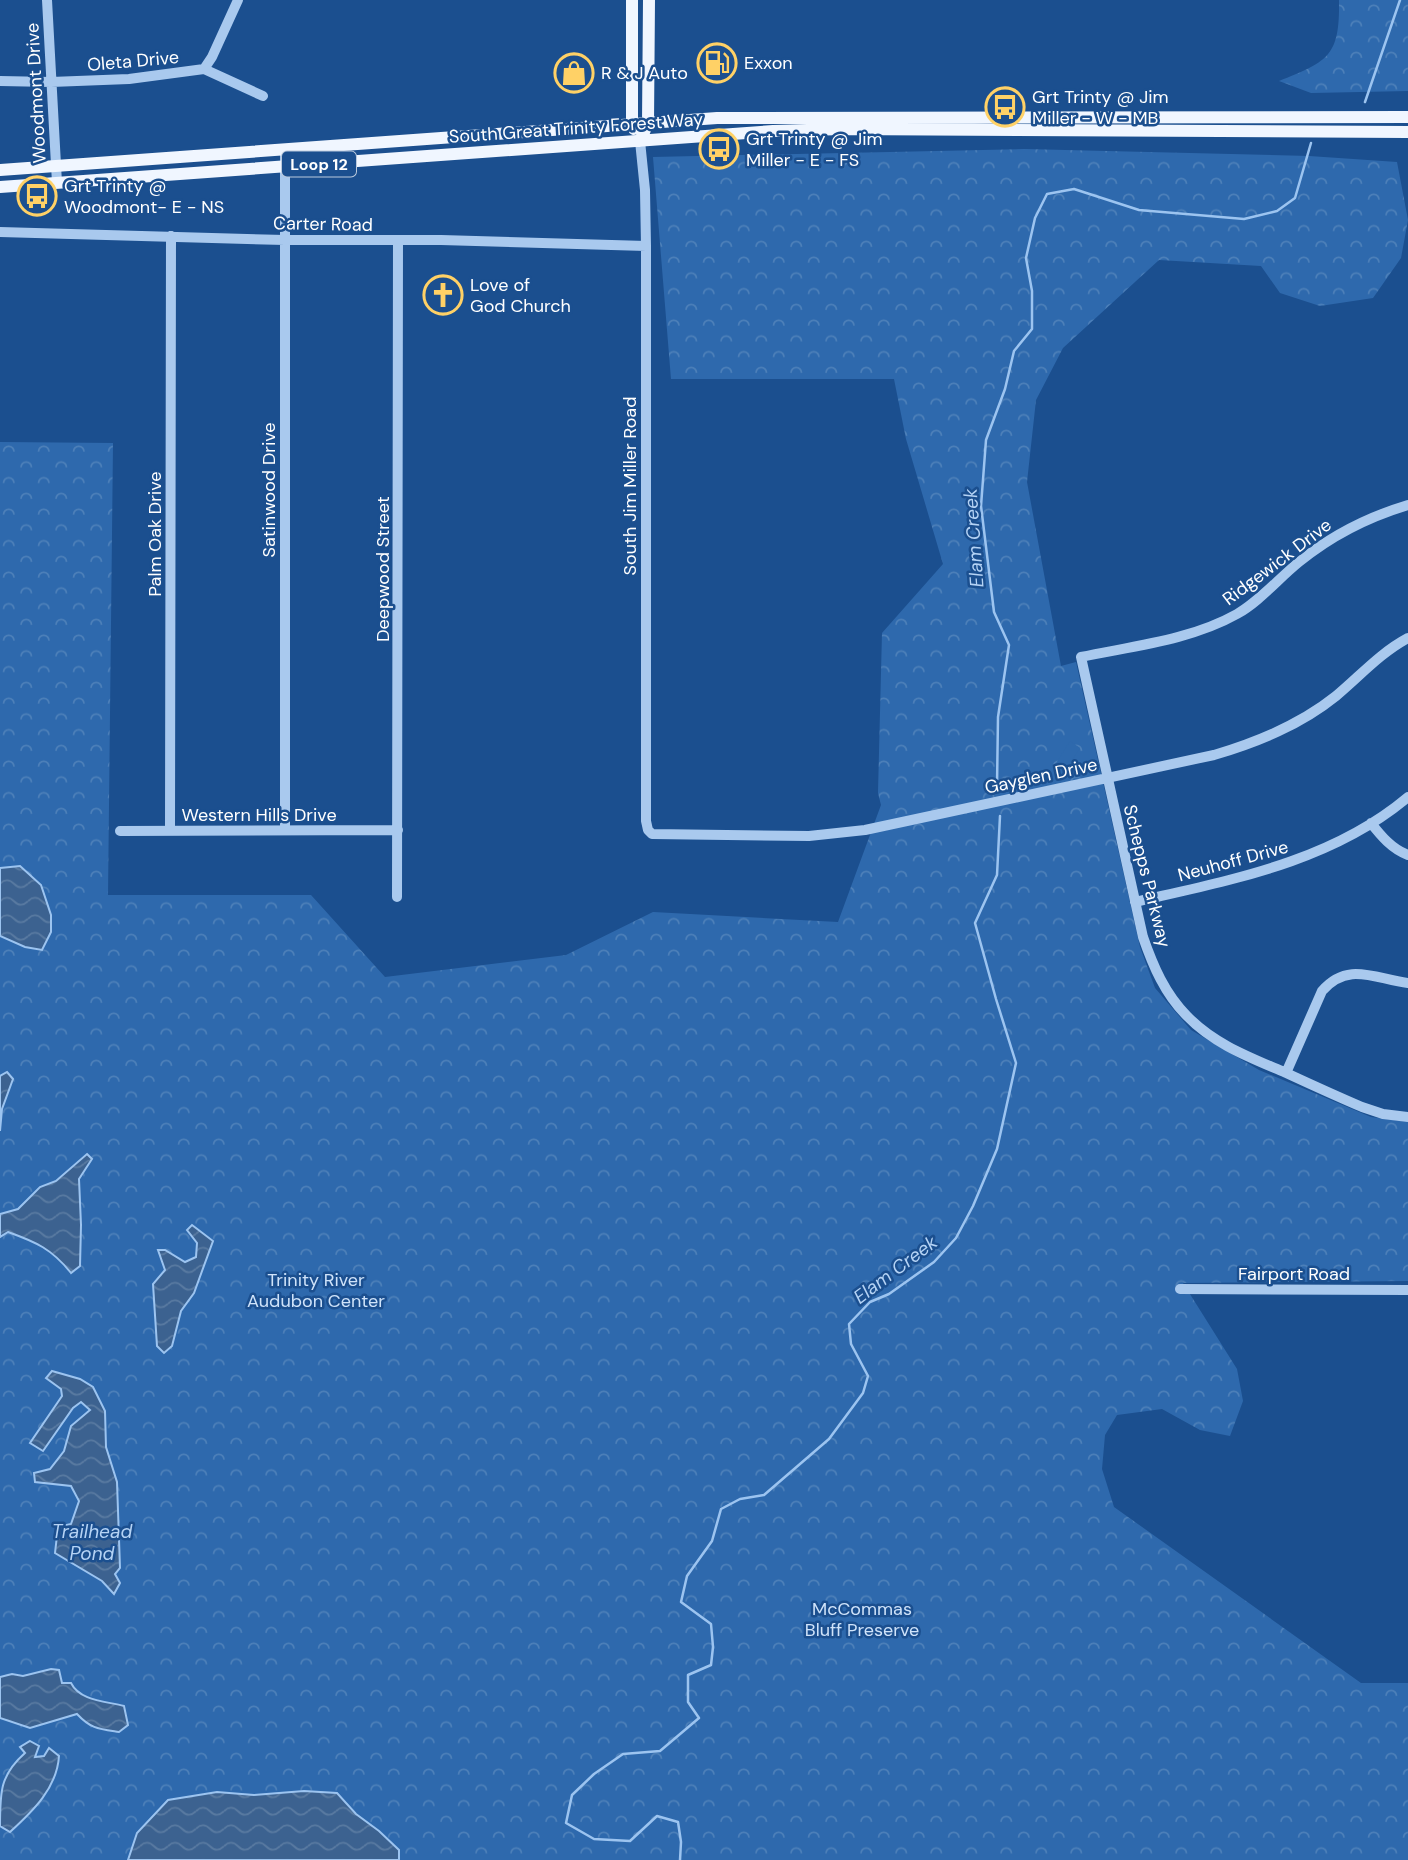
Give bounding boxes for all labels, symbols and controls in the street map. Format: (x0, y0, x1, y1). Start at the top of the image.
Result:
street label: Woodmont Drive (20, 22, 52, 164)
fuel station icon: Exxon (696, 42, 738, 84)
street label: Oleta Drive (86, 45, 180, 77)
place label: Exxon (744, 51, 793, 75)
shop icon: R & J Auto (553, 52, 595, 94)
place label: R & J Auto (601, 61, 688, 85)
place label: Grt Trinty @ Jim Miller - W - MB (1032, 85, 1169, 130)
bus stop icon: Grt Trinty @ Jim Miller - W - MB (984, 86, 1026, 128)
street label: South Great Trinity Forest Way (448, 107, 704, 149)
place label: Grt Trinty @ Jim Miller - E - FS (746, 127, 883, 172)
bus stop icon: Grt Trinty @ Jim Miller - E - FS (698, 128, 740, 170)
road number: Loop 12 (282, 152, 356, 176)
place label: Grt Trinty @ Woodmont- E - NS (64, 174, 224, 219)
bus stop icon: Grt Trinty @ Woodmont- E - NS (16, 175, 58, 217)
street label: Carter Road (273, 211, 373, 237)
place label: Love of God Church (470, 273, 571, 318)
church icon: Love of God Church (422, 274, 464, 316)
street label: South Jim Miller Road (618, 397, 642, 575)
street label: Satinwood Drive (257, 422, 281, 558)
street label: Palm Oak Drive (143, 472, 167, 596)
water label: Elam Creek (958, 487, 989, 588)
street label: Deepwood Street (371, 496, 395, 642)
street label: Ridgewick Drive (1218, 513, 1336, 611)
street label: Gayglen Drive (982, 752, 1100, 800)
street label: Schepps Parkway (1118, 802, 1176, 950)
street label: Western Hills Drive (181, 803, 337, 827)
street label: Neuhoff Drive (1175, 835, 1291, 887)
water label: Elam Creek (848, 1229, 943, 1309)
street label: Fairport Road (1238, 1262, 1350, 1286)
park label: Trinity River Audubon Center (247, 1268, 385, 1313)
water label: Trailhead Pond (52, 1519, 133, 1566)
park label: McCommas Bluff Preserve (805, 1597, 919, 1642)

